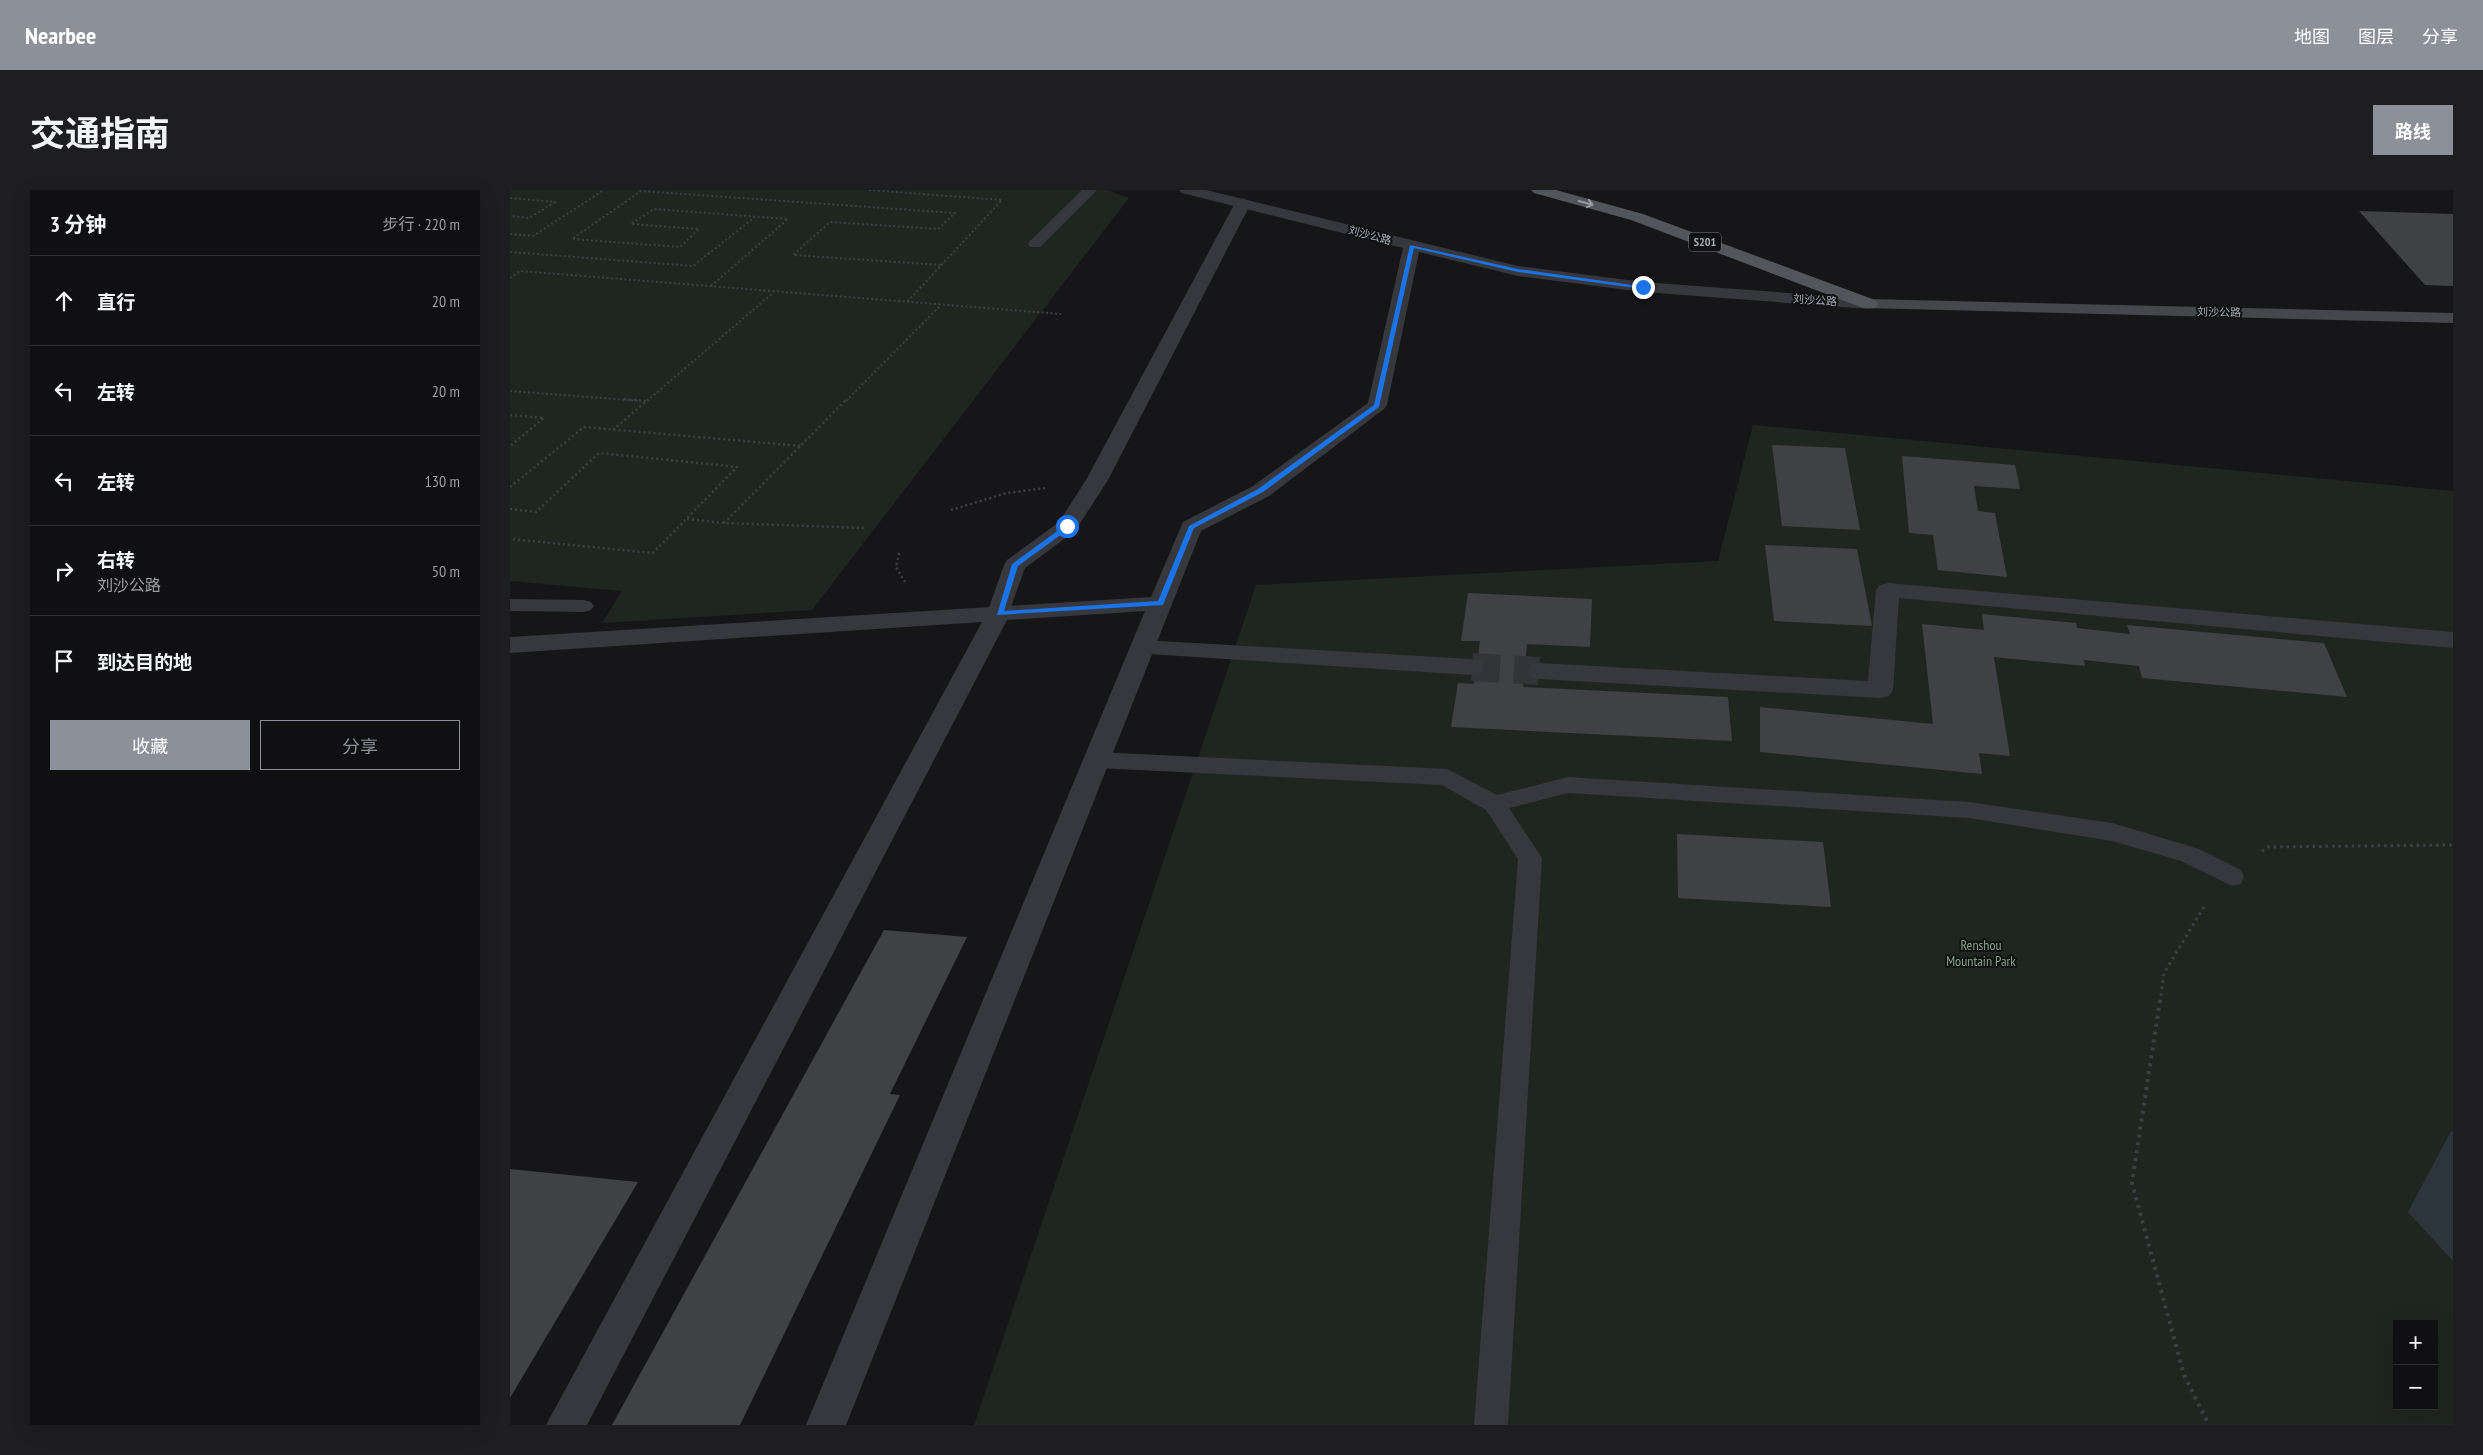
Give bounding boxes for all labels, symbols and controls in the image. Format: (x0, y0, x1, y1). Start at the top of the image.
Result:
text: Nearbee (25, 20, 96, 51)
text: 地图 (2294, 25, 2330, 48)
text: 图层 (2358, 25, 2394, 48)
text: 分享 (2422, 25, 2458, 48)
button: 路线 (2373, 105, 2453, 155)
text: 交通指南 (30, 110, 170, 156)
one-way arrow (1577, 199, 1593, 208)
text: 3 分钟 (50, 211, 106, 238)
text: 步行 · 220 m (382, 214, 460, 234)
street label: 刘沙公路 (1347, 223, 1393, 247)
road number: S201 (1689, 232, 1721, 252)
route end (1632, 276, 1655, 299)
icon: ahead (50, 287, 78, 315)
text: 直行 (97, 290, 135, 314)
text: 20 m (432, 291, 460, 311)
street label: 刘沙公路 (1793, 291, 1837, 309)
street label: 刘沙公路 (2197, 305, 2241, 319)
icon: left (50, 377, 78, 405)
text: 左转 (97, 380, 135, 404)
text: 20 m (432, 381, 460, 401)
icon: left (50, 467, 78, 495)
text: 左转 (97, 470, 135, 494)
text: 130 m (425, 471, 460, 491)
route start (1056, 515, 1079, 538)
text: 右转 (97, 548, 135, 572)
icon: right (50, 557, 78, 585)
text: 50 m (432, 561, 460, 581)
text: 刘沙公路 (97, 575, 161, 595)
icon: arrive (50, 647, 78, 675)
text: 到达目的地 (97, 650, 192, 674)
button: 收藏 (50, 720, 250, 770)
button: 分享 (260, 720, 460, 770)
park label: Renshou Mountain Park (1946, 936, 2016, 970)
map controls (2393, 1320, 2438, 1410)
button: + (2393, 1320, 2438, 1365)
button: − (2393, 1365, 2438, 1410)

